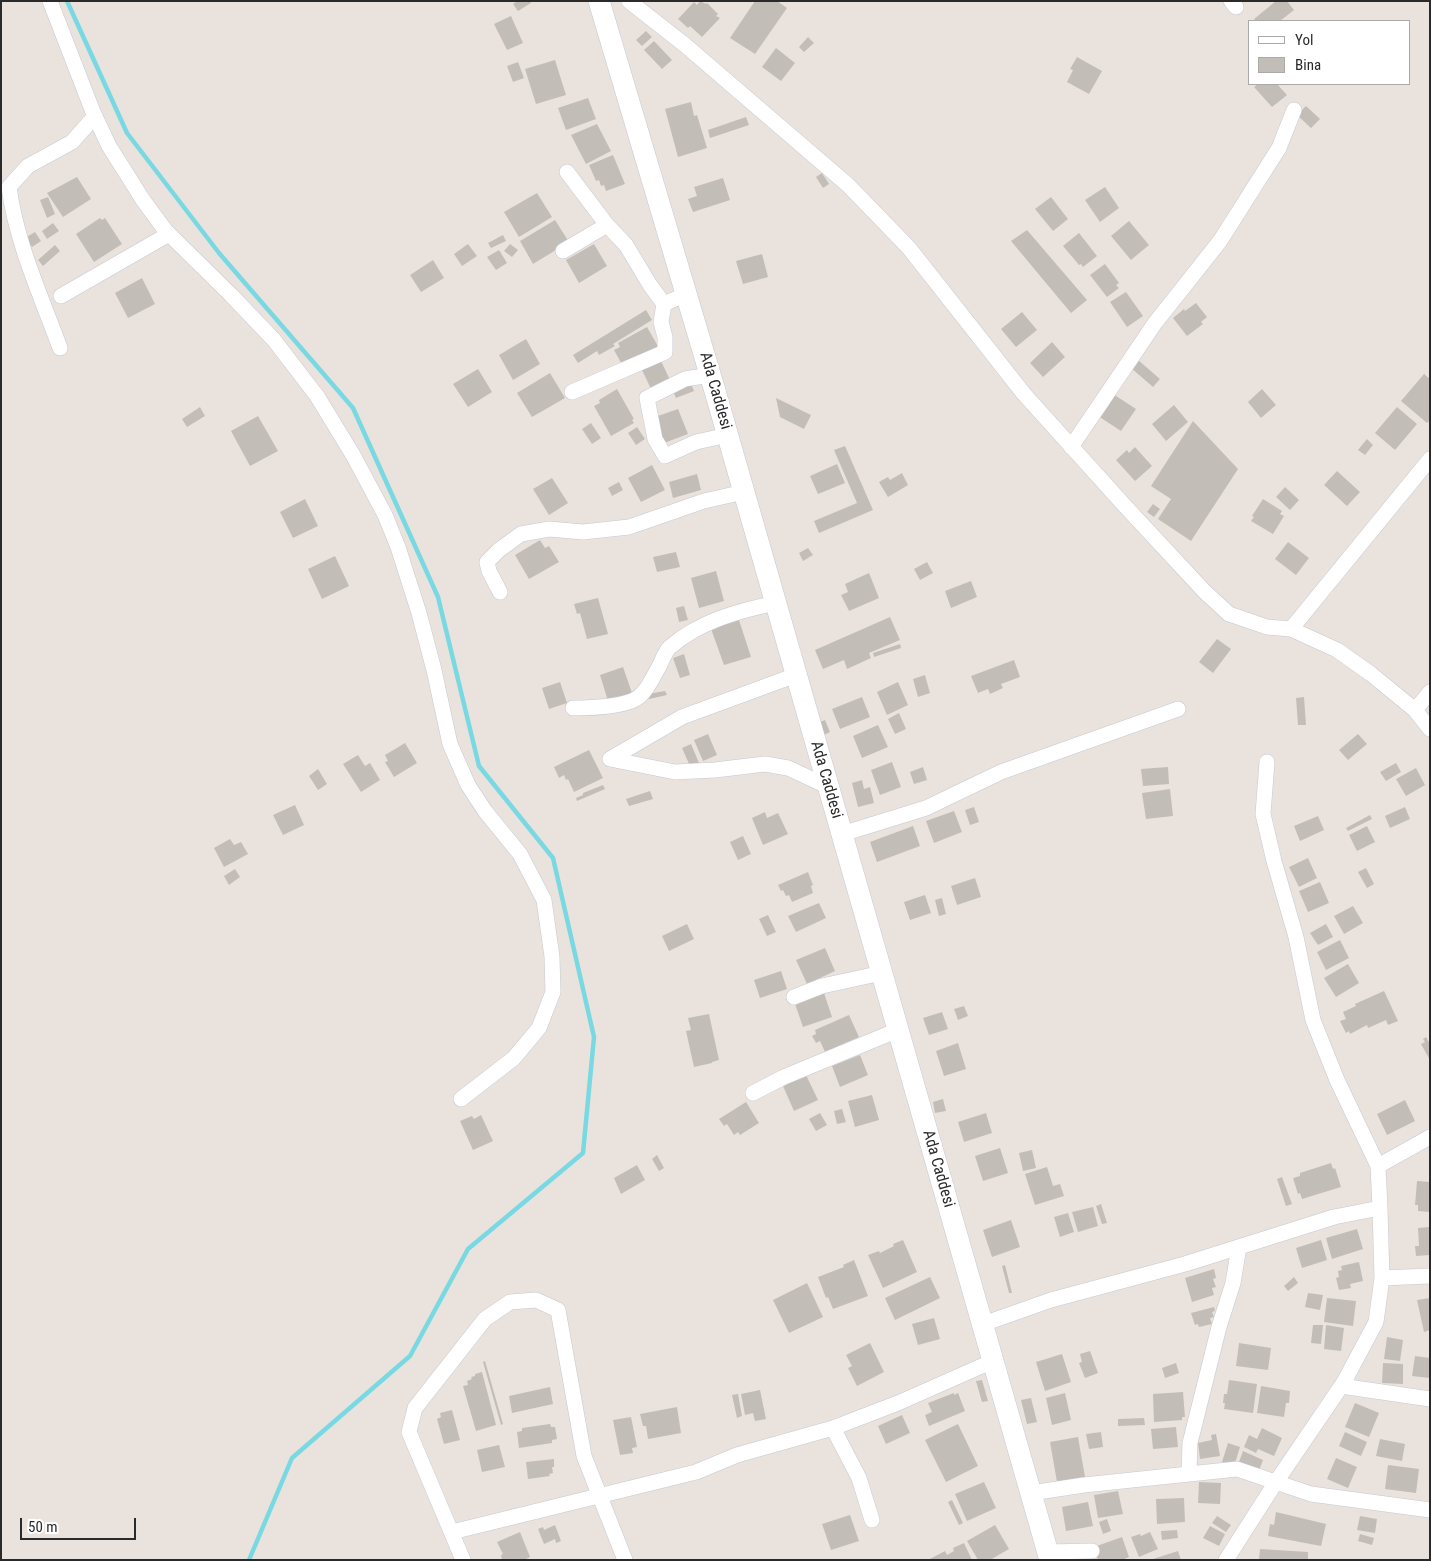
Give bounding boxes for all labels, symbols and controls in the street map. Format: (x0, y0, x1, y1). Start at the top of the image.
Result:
legend (1248, 20, 1411, 85)
text: Yol (1295, 31, 1313, 49)
text: Bina (1295, 56, 1321, 74)
street label: Ada Caddesi (695, 350, 735, 432)
street label: Ada Caddesi (806, 739, 846, 821)
street label: Ada Caddesi (918, 1128, 958, 1210)
scale bar (22, 1508, 139, 1540)
text: 50 m (28, 1518, 58, 1536)

